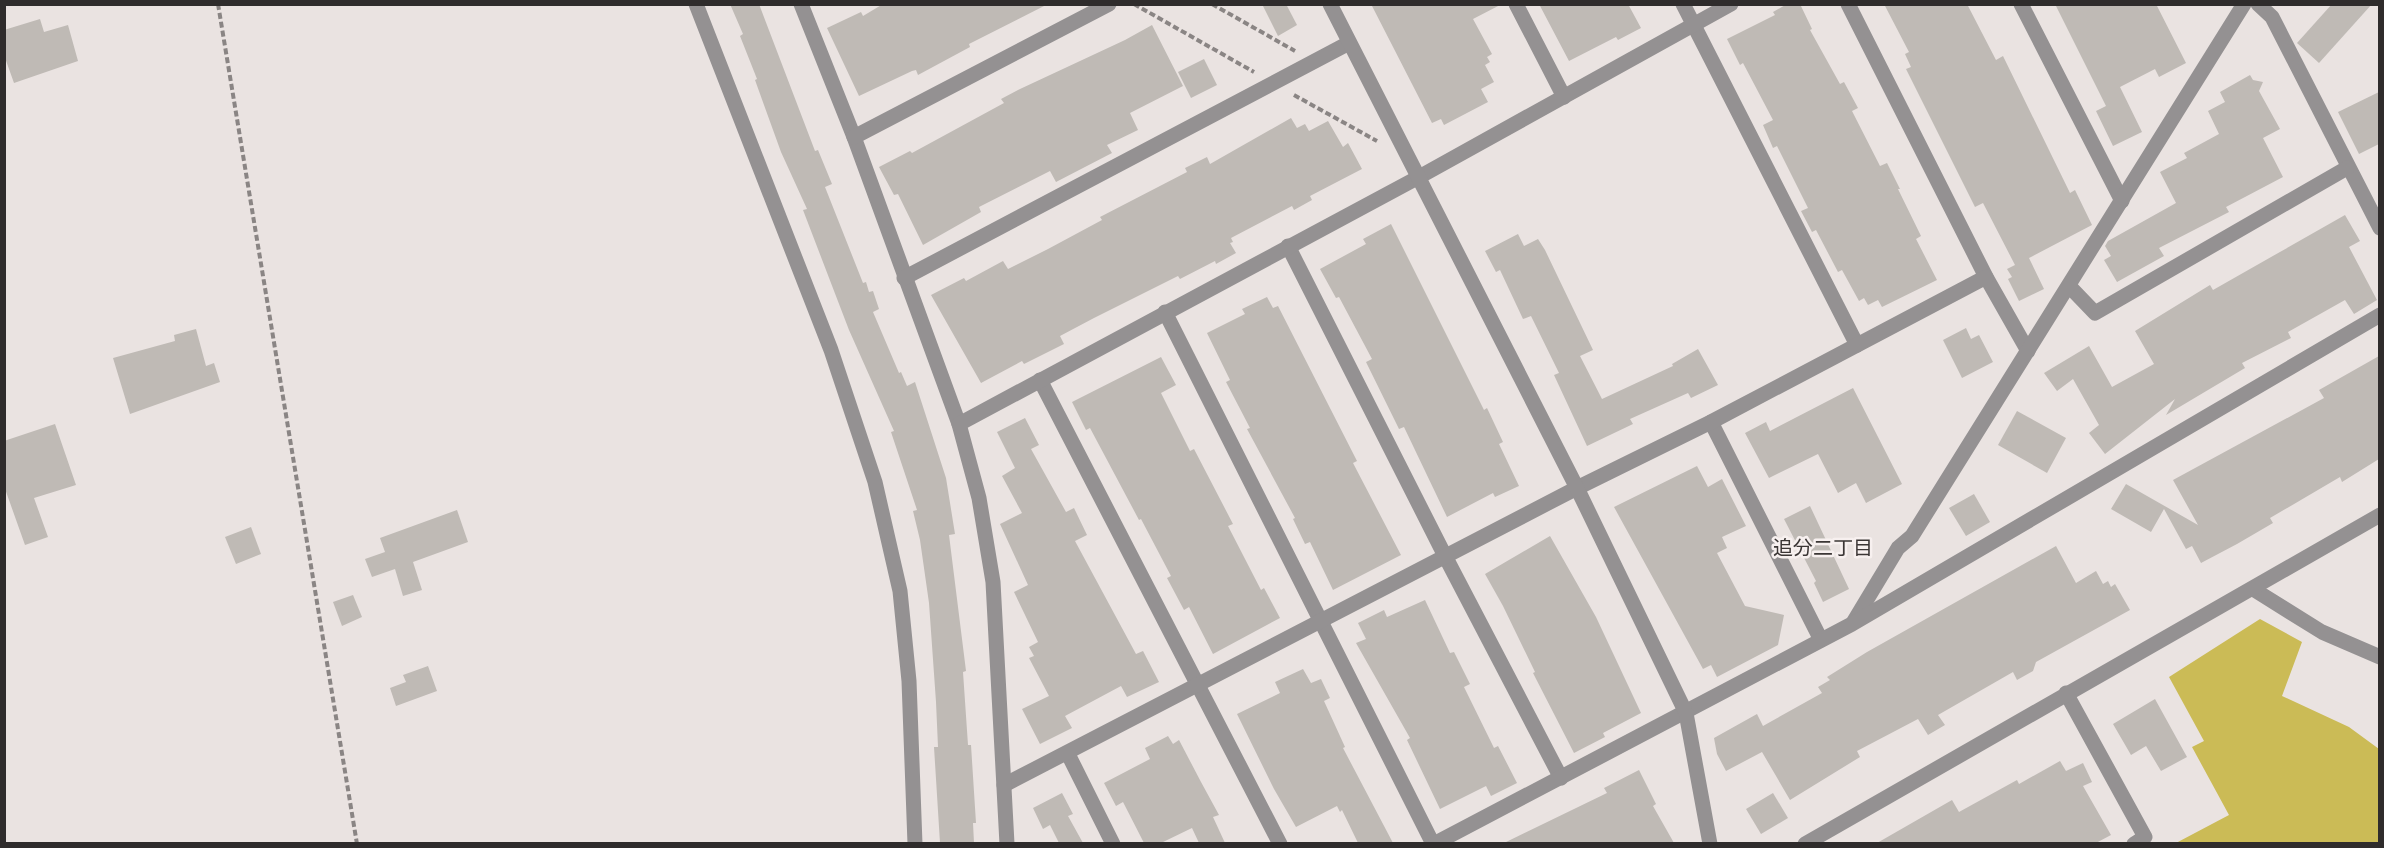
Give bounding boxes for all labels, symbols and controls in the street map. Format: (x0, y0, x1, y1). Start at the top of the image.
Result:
district label: 追分二丁目 (1773, 536, 1873, 560)

